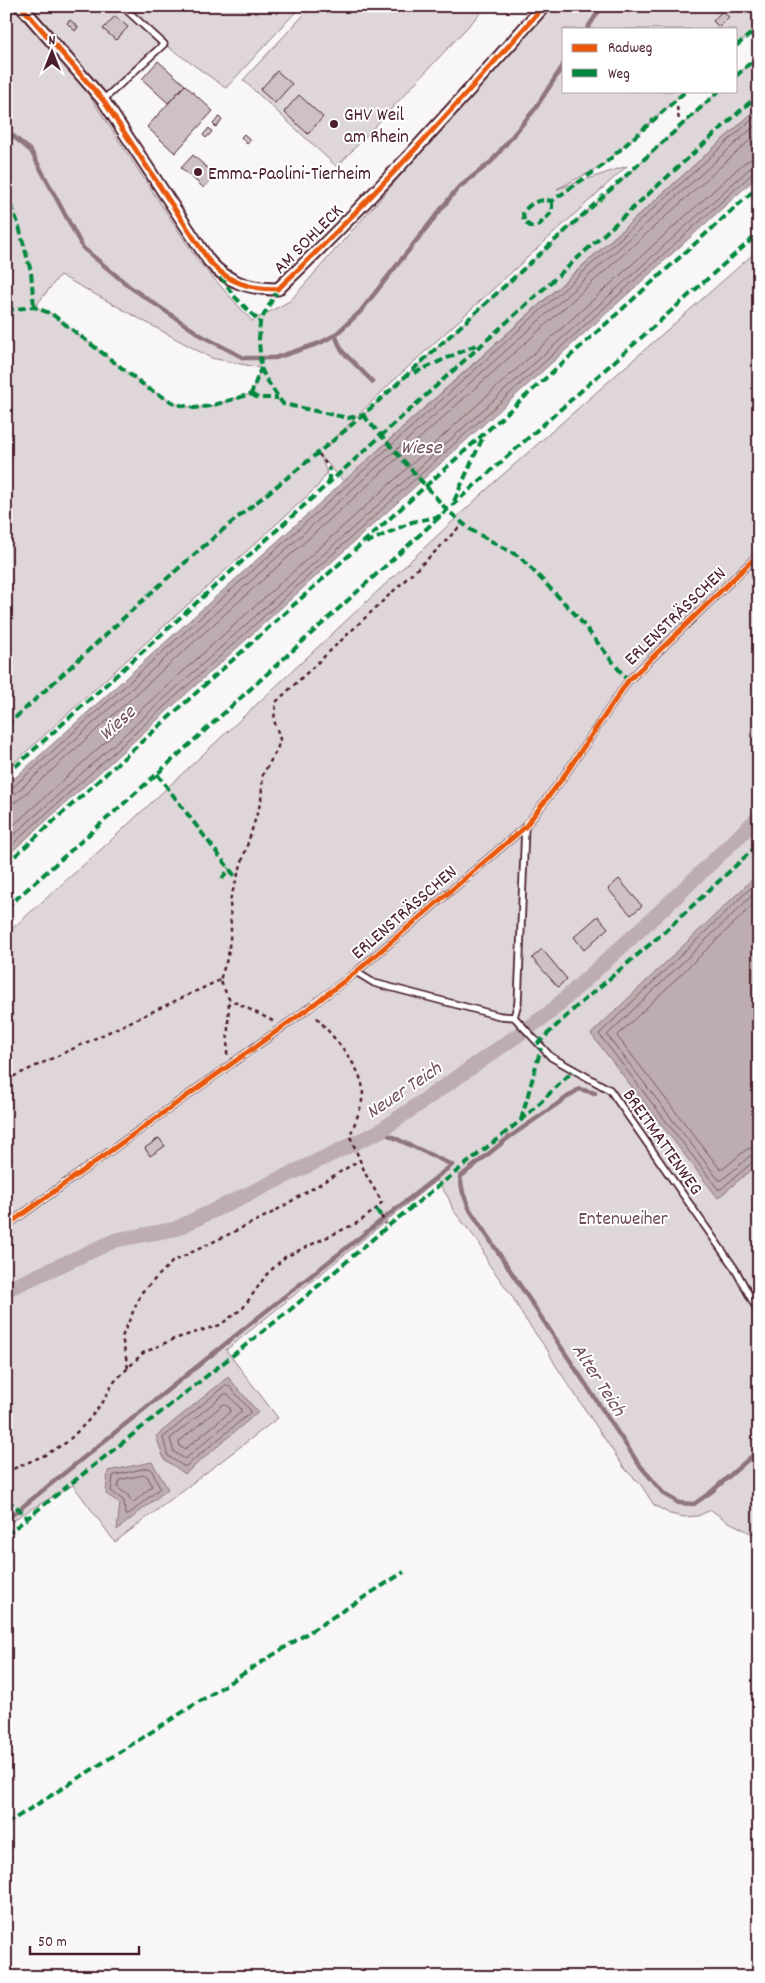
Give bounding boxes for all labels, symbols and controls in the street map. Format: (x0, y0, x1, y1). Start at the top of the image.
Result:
north arrow (28, 28, 78, 78)
legend (562, 28, 738, 92)
text: N (49, 31, 56, 51)
text: Radweg (608, 38, 652, 60)
text: Weg (608, 64, 630, 86)
place label: GHV Weil am Rhein (344, 103, 409, 152)
marker: GHV Weil am Rhein (328, 118, 340, 130)
place label: Emma-Paolini-Tierheim (208, 162, 371, 189)
marker: Emma-Paolini-Tierheim (192, 166, 204, 178)
street label: AM SOHLECK (268, 199, 351, 282)
water label: Wiese (400, 435, 443, 463)
street label: ERLENSTRÄSSCHEN (619, 562, 734, 673)
water label: Wiese (93, 699, 144, 748)
street label: ERLENSTRÄSSCHEN (346, 860, 464, 967)
water label: Neuer Teich (361, 1055, 449, 1127)
street label: BREITMATTENWEG (614, 1084, 708, 1202)
park label: Entenweiher (578, 1207, 668, 1234)
water label: Alter Teich (564, 1339, 632, 1423)
scale bar (30, 1923, 139, 1955)
text: 50 m (38, 1932, 67, 1954)

